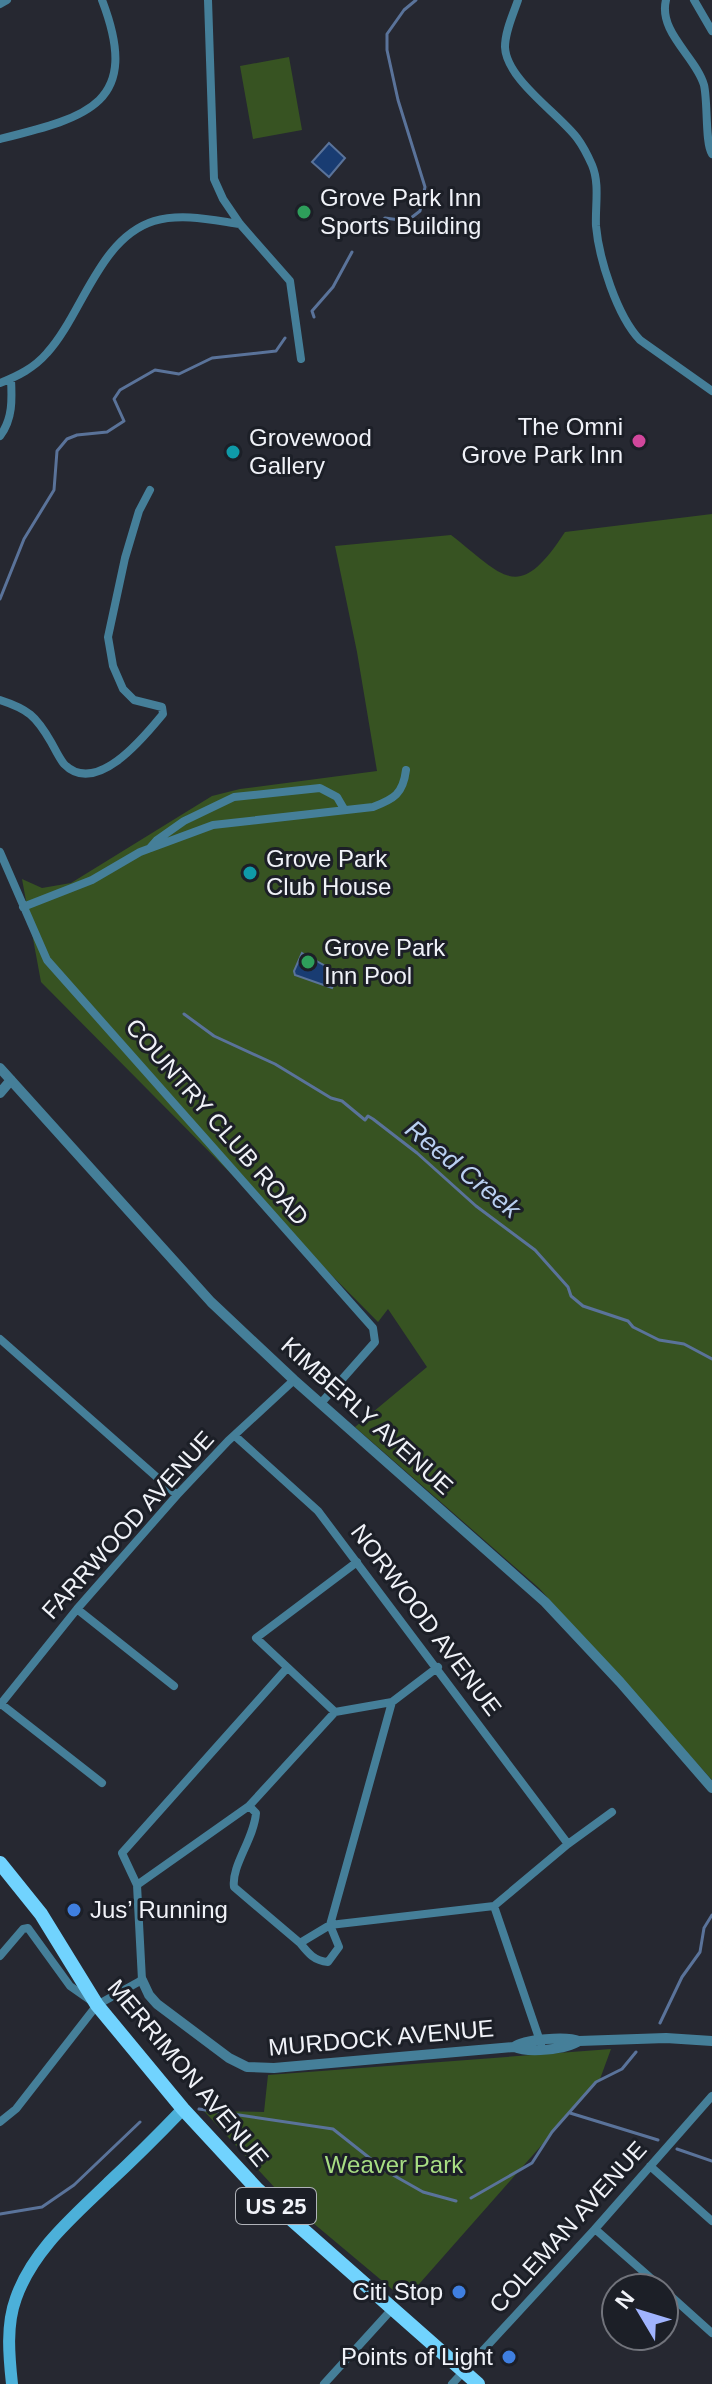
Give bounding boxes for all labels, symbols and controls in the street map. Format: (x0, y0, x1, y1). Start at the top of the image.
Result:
place label: Grove Park Inn Sports Building (320, 184, 481, 239)
marker: Grove Park Inn Sports Building (295, 203, 313, 221)
place label: The Omni Grove Park Inn (462, 413, 623, 468)
place label: Grovewood Gallery (249, 424, 372, 479)
marker: The Omni Grove Park Inn (630, 432, 648, 450)
marker: Grovewood Gallery (224, 443, 242, 461)
place label: Grove Park Club House (266, 845, 391, 900)
marker: Grove Park Club House (241, 864, 259, 882)
place label: Grove Park Inn Pool (324, 934, 446, 989)
marker: Grove Park Inn Pool (299, 953, 317, 971)
street label: COUNTRY CLUB ROAD (120, 1013, 314, 1230)
water label: Reed Creek (400, 1114, 528, 1226)
street label: KIMBERLY AVENUE (276, 1332, 459, 1500)
street label: FARRWOOD AVENUE (36, 1425, 219, 1624)
street label: NORWOOD AVENUE (346, 1519, 507, 1721)
place label: Jus’ Running (90, 1896, 228, 1923)
marker: Jus’ Running (65, 1901, 83, 1919)
street label: MERRIMON AVENUE (102, 1974, 274, 2172)
street label: MURDOCK AVENUE (267, 2014, 495, 2061)
street label: COLEMAN AVENUE (483, 2135, 653, 2319)
park label: Weaver Park (325, 2151, 464, 2178)
road number: US 25 (236, 2188, 316, 2224)
north arrow (600, 2272, 680, 2352)
place label: Citi Stop (352, 2278, 443, 2305)
marker: Citi Stop (450, 2283, 468, 2301)
place label: Points of Light (341, 2343, 493, 2370)
marker: Points of Light (500, 2348, 518, 2366)

